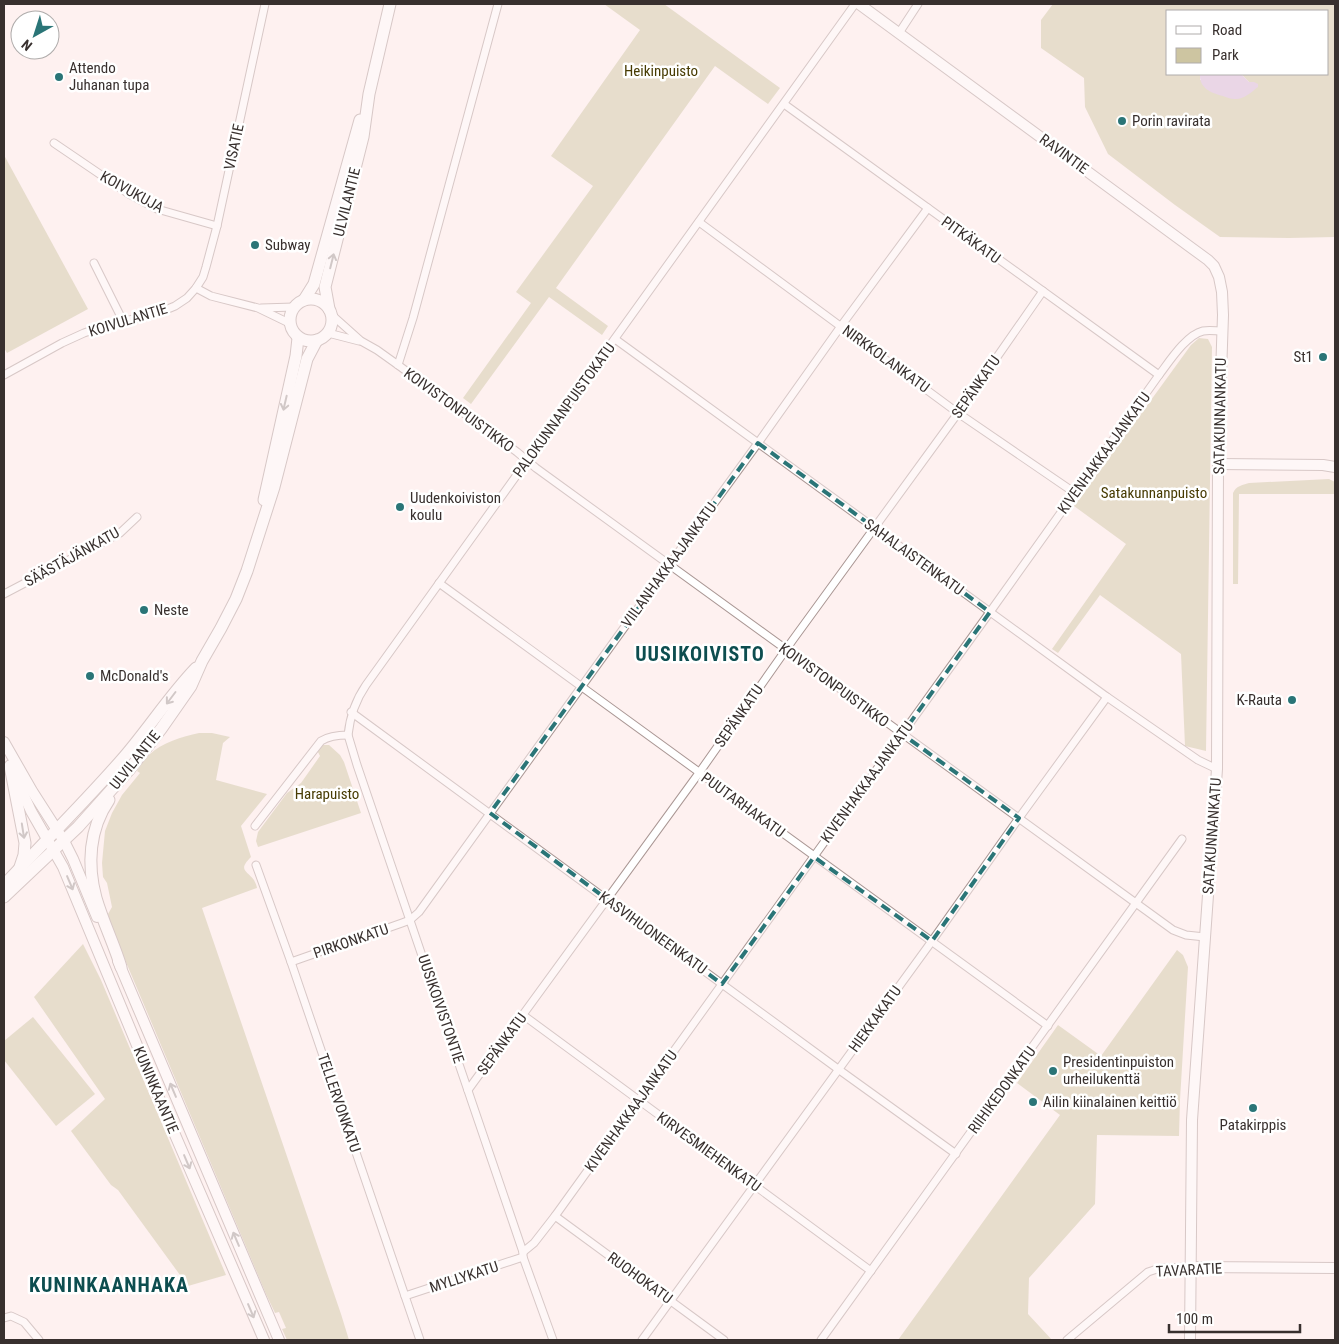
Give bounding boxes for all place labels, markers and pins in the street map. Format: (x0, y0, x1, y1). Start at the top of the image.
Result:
place label: Attendo Juhanan tupa (69, 59, 149, 94)
marker: Attendo Juhanan tupa (53, 71, 65, 83)
place label: Porin ravirata (1132, 112, 1211, 130)
marker: Porin ravirata (1116, 115, 1128, 127)
place label: Subway (265, 236, 311, 254)
marker: Subway (249, 239, 261, 251)
place label: St1 (1293, 348, 1313, 366)
marker: St1 (1317, 351, 1329, 363)
place label: Uudenkoiviston koulu (410, 489, 501, 524)
marker: Uudenkoiviston koulu (394, 501, 406, 513)
place label: Neste (154, 601, 189, 619)
marker: Neste (138, 604, 150, 616)
place label: McDonald's (100, 667, 169, 685)
marker: McDonald's (84, 670, 96, 682)
place label: K-Rauta (1237, 691, 1282, 709)
marker: K-Rauta (1286, 694, 1298, 706)
place label: Presidentinpuiston urheilukenttä (1063, 1053, 1174, 1088)
marker: Presidentinpuiston urheilukenttä (1047, 1065, 1059, 1077)
place label: Ailin kiinalainen keittiö (1043, 1093, 1177, 1111)
marker: Ailin kiinalainen keittiö (1027, 1096, 1039, 1108)
marker: Patakirppis (1247, 1102, 1259, 1114)
place label: Patakirppis (1220, 1116, 1287, 1134)

